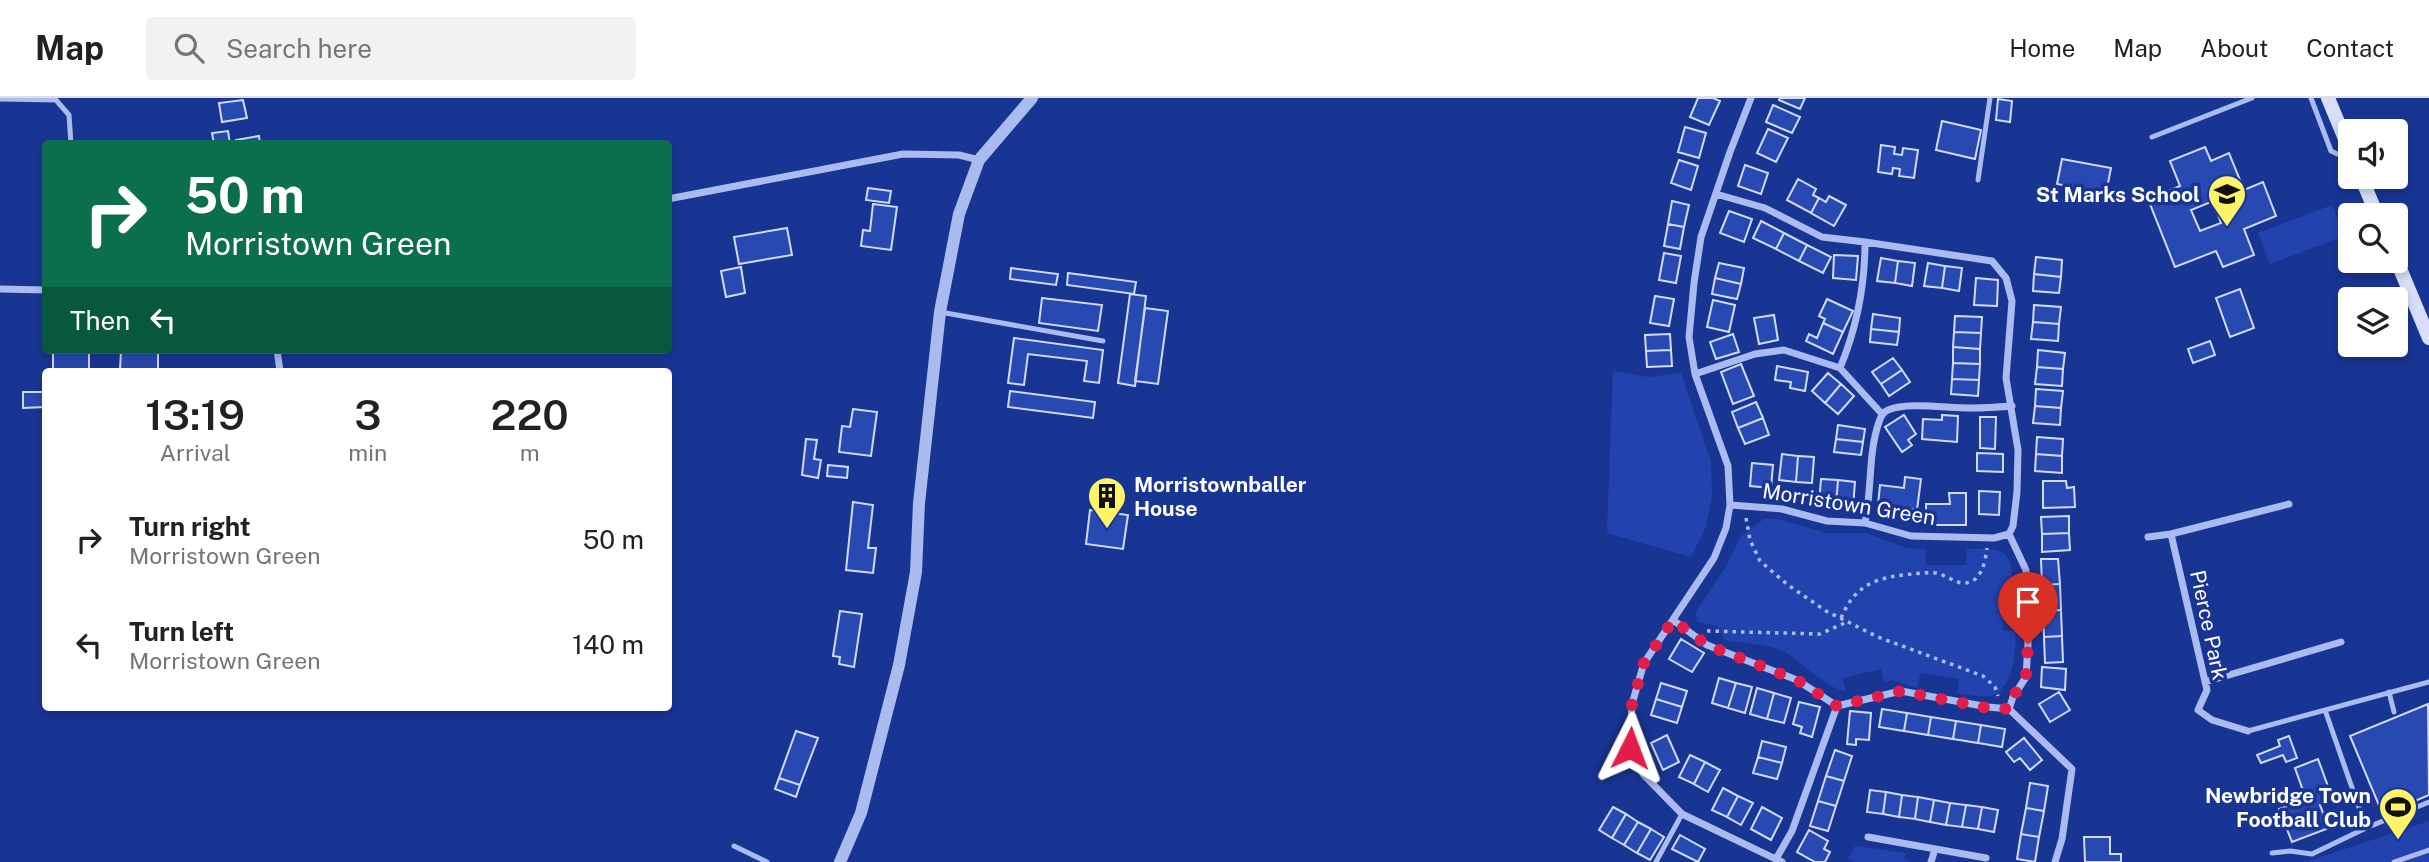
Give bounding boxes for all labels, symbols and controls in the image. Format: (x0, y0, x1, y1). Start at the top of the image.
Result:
search box (146, 17, 636, 80)
text: Map (35, 29, 104, 67)
icon: search (170, 29, 208, 67)
text: Search here (226, 33, 372, 64)
text: Home (2009, 34, 2075, 62)
text: Map (2113, 34, 2162, 62)
text: About (2200, 34, 2268, 62)
text: Contact (2306, 34, 2394, 62)
map controls (2338, 119, 2408, 357)
button: sound (2338, 119, 2408, 189)
text: 50 m (185, 166, 305, 224)
icon: right (70, 168, 161, 259)
school or university icon: St Marks School (2206, 173, 2248, 228)
place label: St Marks School (2036, 182, 2200, 207)
button: search (2338, 203, 2408, 273)
text: Morristown Green (185, 225, 452, 262)
button: layers (2338, 287, 2408, 357)
icon: left (144, 301, 182, 339)
text: Then (70, 305, 130, 336)
text: 13:19 (145, 390, 245, 439)
text: 3 (354, 390, 381, 439)
text: 220 (490, 390, 569, 439)
text: Arrival (160, 439, 231, 466)
text: min (348, 439, 387, 466)
text: m (520, 439, 540, 466)
place label: Morristownballer House (1134, 472, 1307, 521)
building icon: Morristownballer House (1086, 475, 1128, 530)
street label: Morristown Green (1761, 478, 1937, 530)
text: Turn right (129, 511, 251, 542)
icon: right (70, 521, 108, 559)
text: 50 m (583, 524, 644, 555)
text: Morristown Green (129, 542, 321, 569)
street label: Pierce Park (2185, 568, 2233, 682)
pin (1998, 572, 2058, 644)
icon: arrive (2009, 583, 2047, 621)
text: Turn left (129, 616, 234, 647)
icon: left (70, 626, 108, 664)
text: 140 m (572, 629, 644, 660)
text: Morristown Green (129, 647, 321, 674)
position arrow (1593, 711, 1667, 785)
place label: Newbridge Town Football Club (2205, 783, 2371, 832)
sports icon: Newbridge Town Football Club (2377, 786, 2419, 841)

